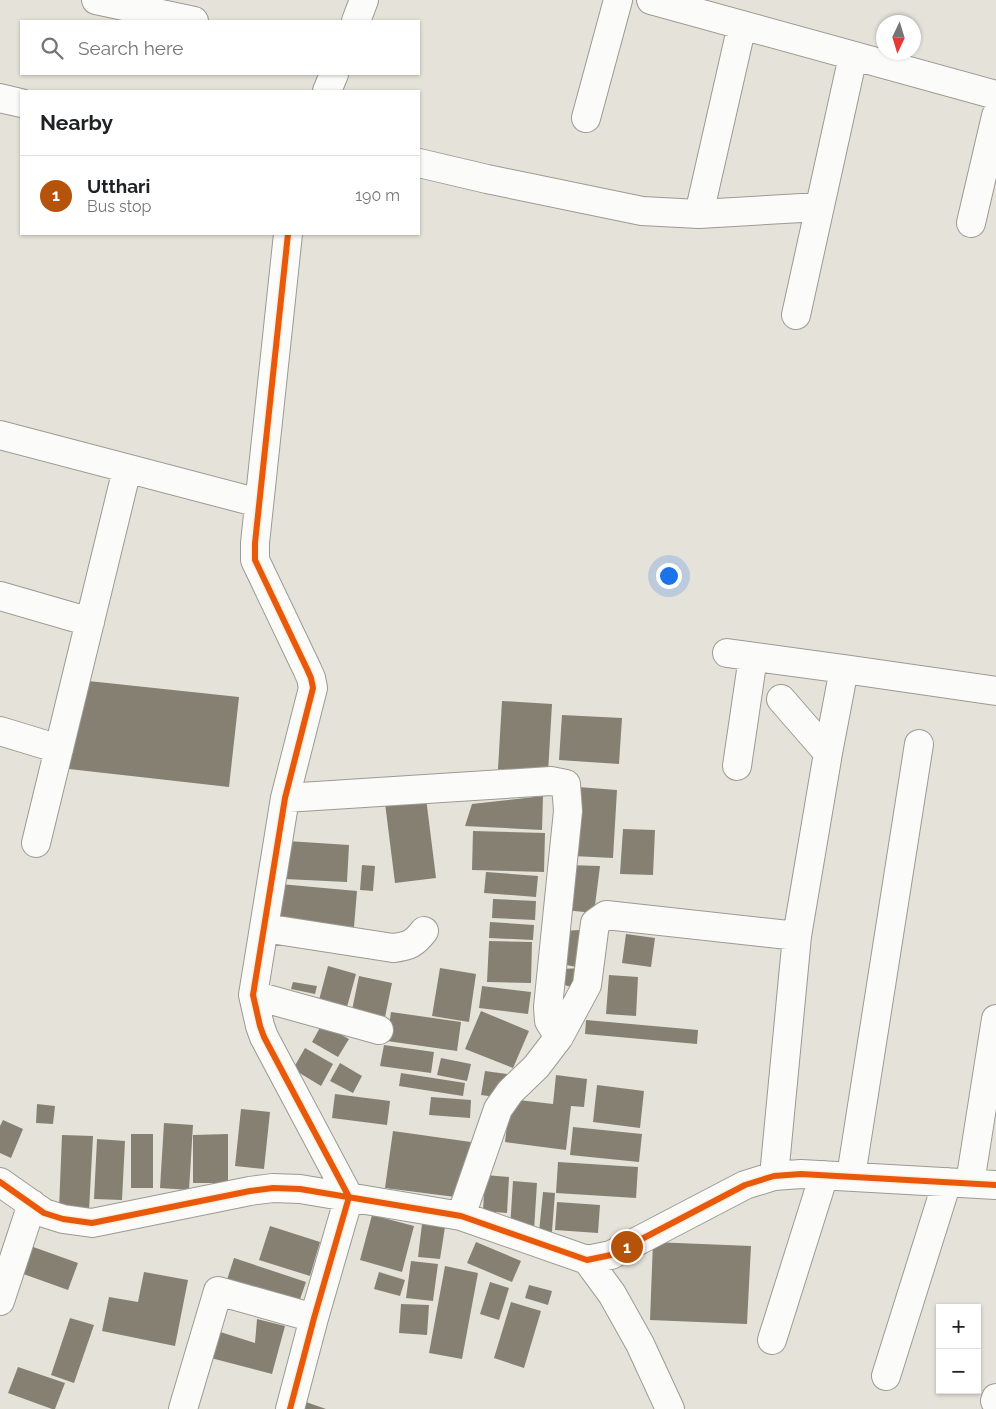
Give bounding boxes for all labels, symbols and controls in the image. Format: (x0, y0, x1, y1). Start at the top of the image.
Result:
north arrow (876, 15, 921, 60)
search box (20, 20, 420, 75)
icon: search (38, 34, 66, 62)
text: Search here (78, 37, 184, 59)
text: Nearby (40, 110, 113, 135)
text: Utthari (87, 175, 150, 197)
text: 1 (52, 186, 60, 205)
text: 190 m (355, 186, 400, 205)
text: Bus stop (87, 197, 151, 216)
your location (656, 563, 682, 589)
pin: 1 (611, 1228, 643, 1266)
map controls (936, 1304, 981, 1394)
button: + (936, 1304, 981, 1349)
button: − (936, 1349, 981, 1394)

